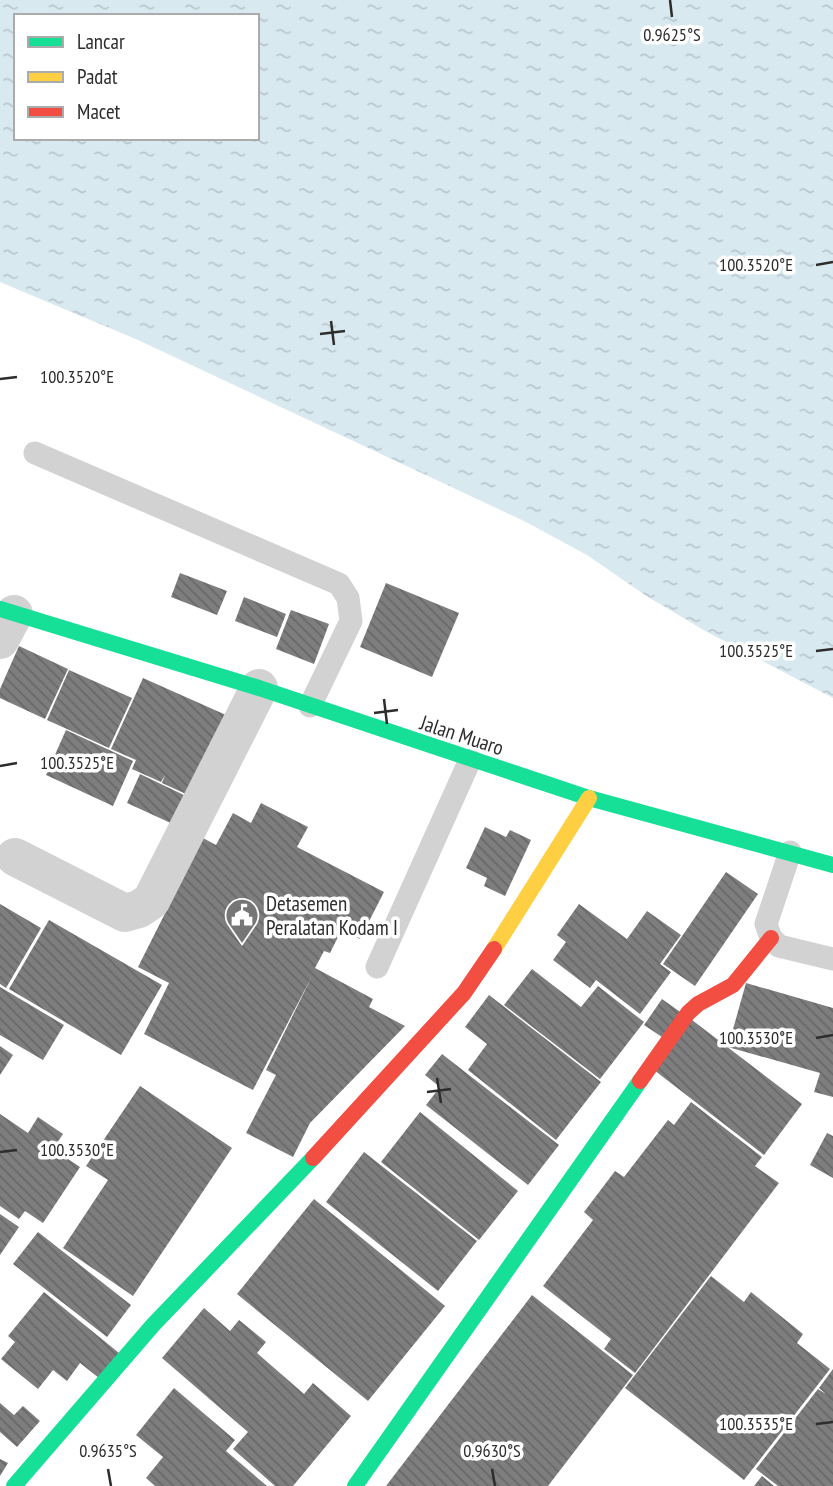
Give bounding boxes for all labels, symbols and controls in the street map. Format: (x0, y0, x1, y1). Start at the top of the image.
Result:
legend (14, 14, 259, 140)
text: 0.9625°S (643, 23, 701, 46)
text: Lancar (77, 28, 125, 55)
text: Padat (77, 63, 118, 90)
text: Macet (77, 98, 121, 125)
text: 100.3520°E (719, 253, 793, 276)
text: 100.3520°E (40, 365, 114, 388)
text: 100.3525°E (719, 639, 793, 662)
street label: Jalan Muaro (416, 709, 507, 761)
text: 100.3525°E (40, 751, 114, 774)
place label: Detasemen Peralatan Kodam I (266, 890, 398, 941)
public building icon: Detasemen Peralatan Kodam I (223, 896, 261, 945)
text: 100.3530°E (719, 1026, 793, 1049)
text: 100.3530°E (40, 1138, 114, 1161)
text: 100.3535°E (719, 1412, 793, 1435)
text: 0.9635°S (79, 1439, 137, 1462)
text: 0.9630°S (463, 1439, 521, 1462)

